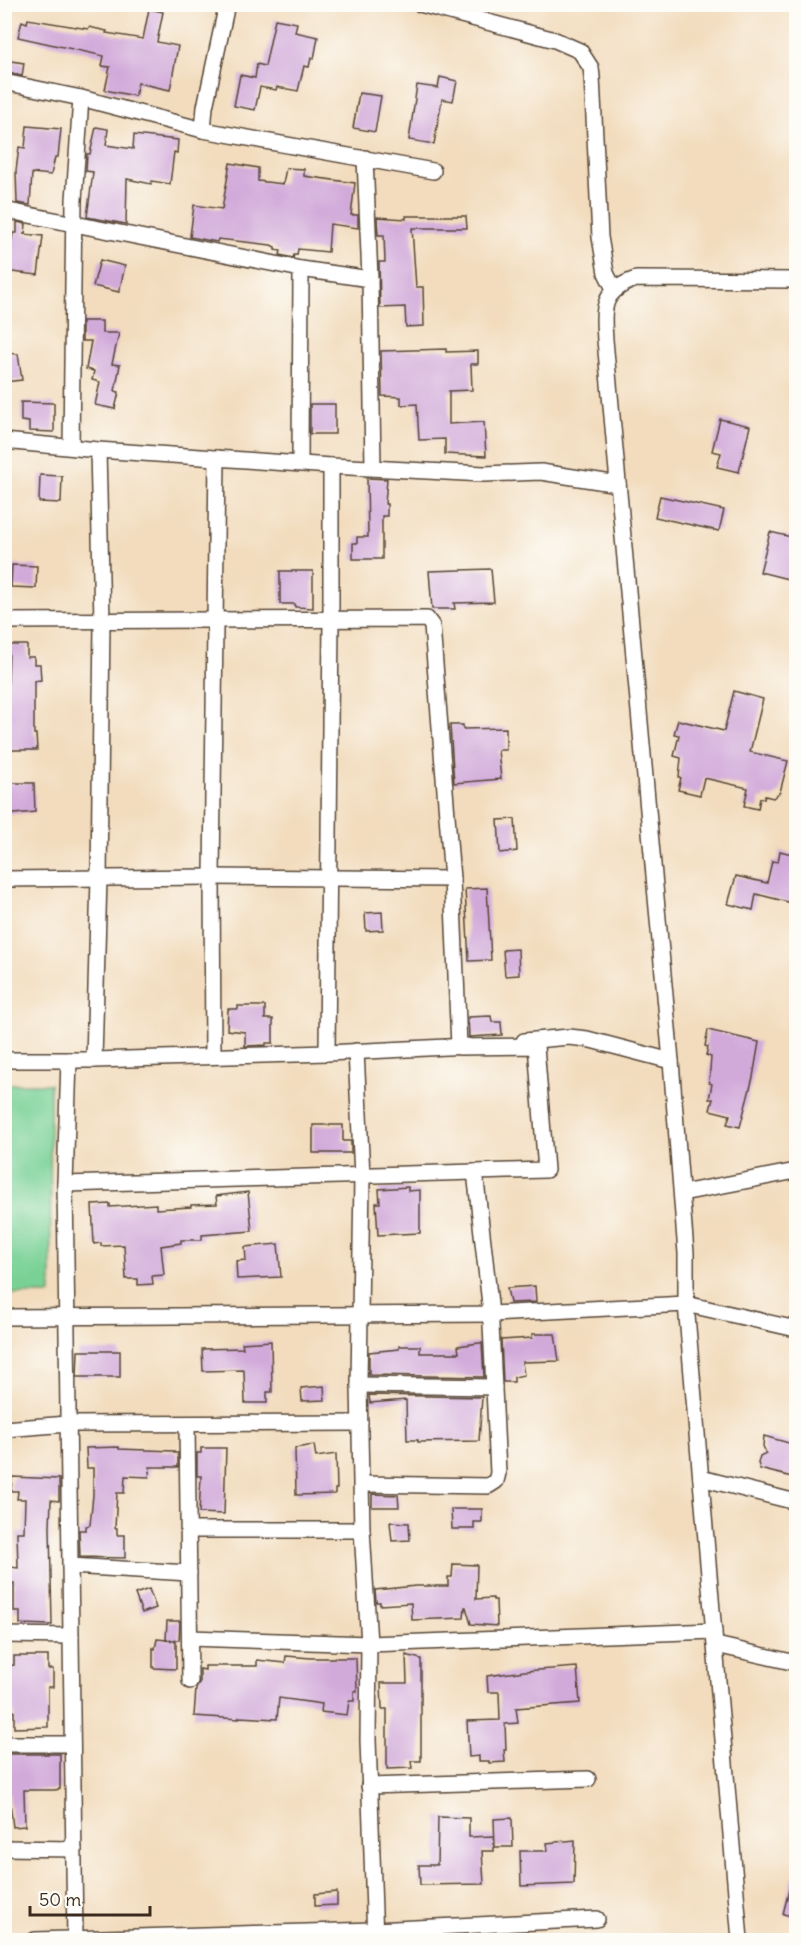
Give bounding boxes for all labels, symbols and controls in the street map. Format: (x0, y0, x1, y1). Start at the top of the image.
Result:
scale bar (30, 1879, 150, 1917)
text: 50 m (39, 1888, 81, 1911)

